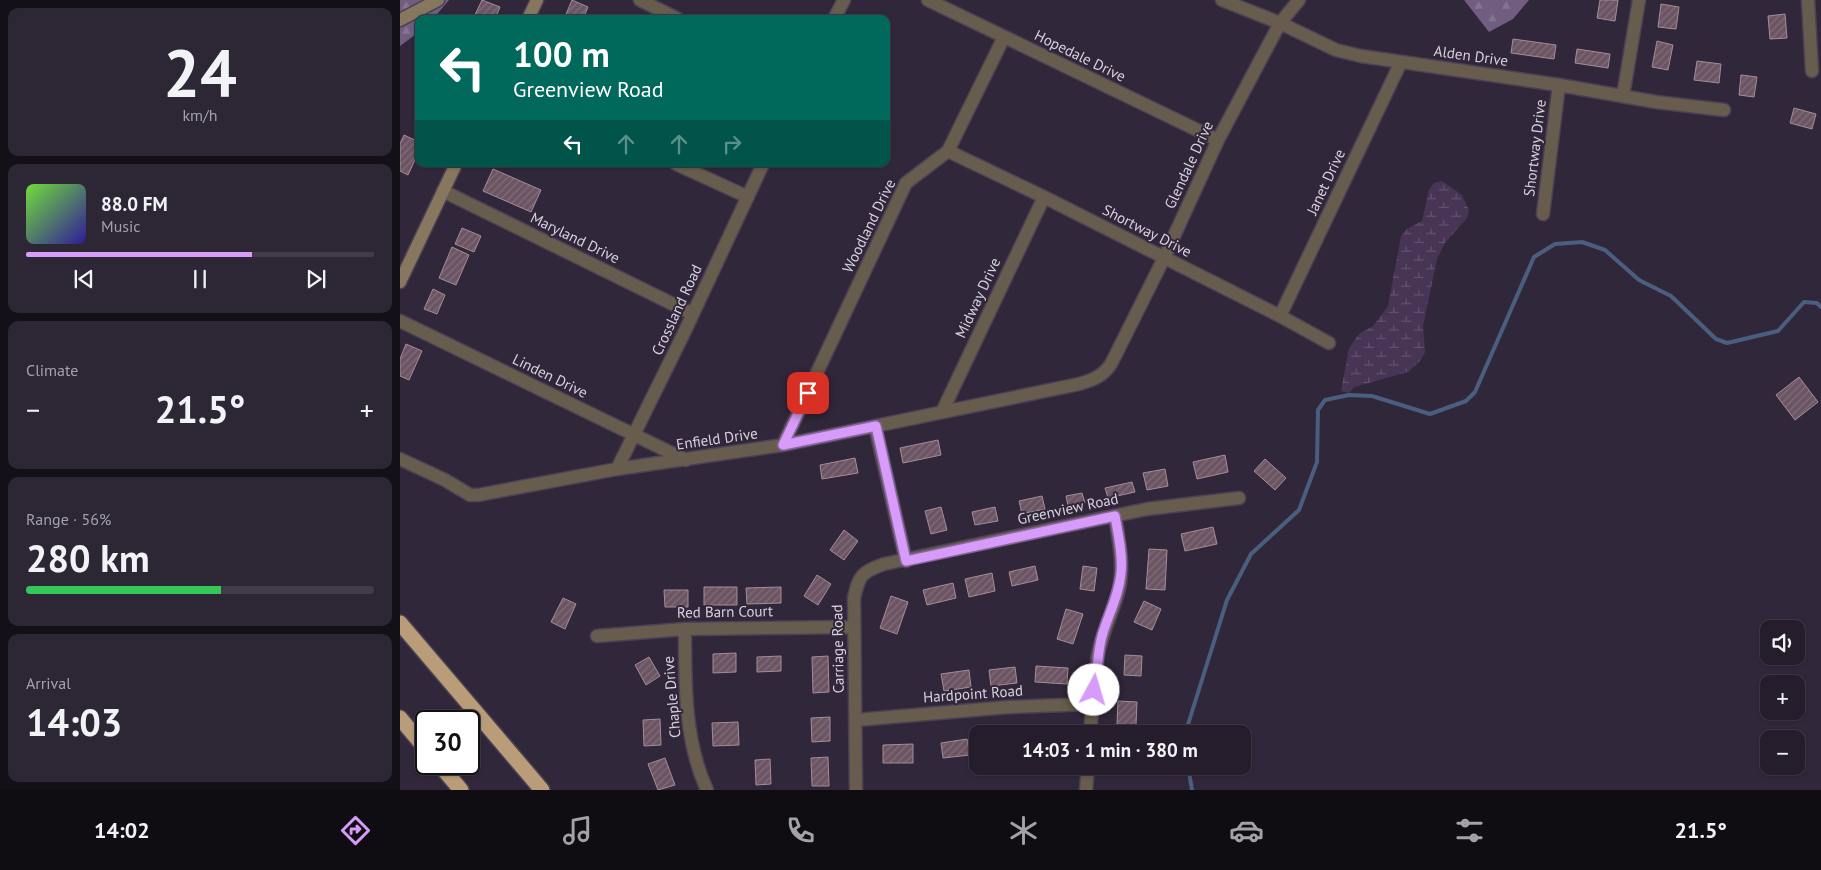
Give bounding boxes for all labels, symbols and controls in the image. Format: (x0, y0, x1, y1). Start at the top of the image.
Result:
street label: Hopedale Drive (1032, 25, 1129, 86)
text: 24 (163, 30, 237, 114)
text: 100 m (513, 31, 610, 77)
icon: left (430, 35, 495, 100)
street label: Alden Drive (1433, 41, 1509, 70)
text: Greenview Road (513, 75, 664, 103)
street label: Shortway Drive (1519, 98, 1550, 197)
text: km/h (182, 105, 218, 125)
street label: Glendale Drive (1160, 118, 1217, 212)
icon: left (559, 130, 587, 158)
icon: ahead (612, 130, 640, 158)
icon: ahead (665, 130, 693, 158)
icon: right (718, 130, 746, 158)
street label: Janet Drive (1302, 146, 1349, 219)
street label: Woodland Drive (838, 176, 899, 276)
text: 88.0 FM (101, 192, 168, 216)
street label: Shortway Drive (1100, 200, 1195, 261)
street label: Maryland Drive (527, 208, 623, 267)
text: Music (101, 216, 141, 236)
street label: Midway Drive (951, 255, 1004, 341)
street label: Crossland Road (647, 261, 706, 358)
icon: previous (70, 265, 98, 293)
icon: pause (186, 265, 214, 293)
icon: next (302, 265, 330, 293)
street label: Linden Drive (509, 349, 591, 402)
text: Climate (26, 360, 78, 380)
pin (787, 372, 829, 414)
icon: arrive (794, 379, 822, 407)
text: 21.5° (155, 384, 245, 433)
text: − (26, 391, 40, 428)
text: + (360, 391, 374, 428)
street label: Enfield Drive (675, 423, 759, 454)
street label: Greenview Road (1016, 489, 1120, 528)
text: Range · 56% (26, 509, 111, 529)
text: 280 km (26, 533, 150, 582)
street label: Red Barn Court (677, 601, 773, 622)
street label: Carriage Road (827, 604, 848, 694)
map controls (1760, 620, 1805, 775)
button: sound (1760, 620, 1805, 665)
street label: Chaple Drive (658, 655, 685, 739)
position arrow (1067, 663, 1119, 715)
text: Arrival (26, 673, 71, 693)
button: + (1760, 675, 1805, 720)
street label: Hardpoint Road (922, 681, 1023, 706)
text: 14:03 (26, 697, 122, 746)
speed limit sign: 30 (415, 710, 480, 775)
button: − (1760, 730, 1805, 775)
text: 14:03 · 1 min · 380 m (1022, 738, 1198, 762)
icon: directions (338, 813, 373, 848)
icon: music (560, 813, 595, 848)
icon: phone (783, 813, 818, 848)
icon: climate (1006, 813, 1041, 848)
icon: car (1229, 813, 1264, 848)
icon: filters (1452, 813, 1487, 848)
text: 14:02 (94, 816, 150, 844)
text: 21.5° (1675, 816, 1727, 844)

